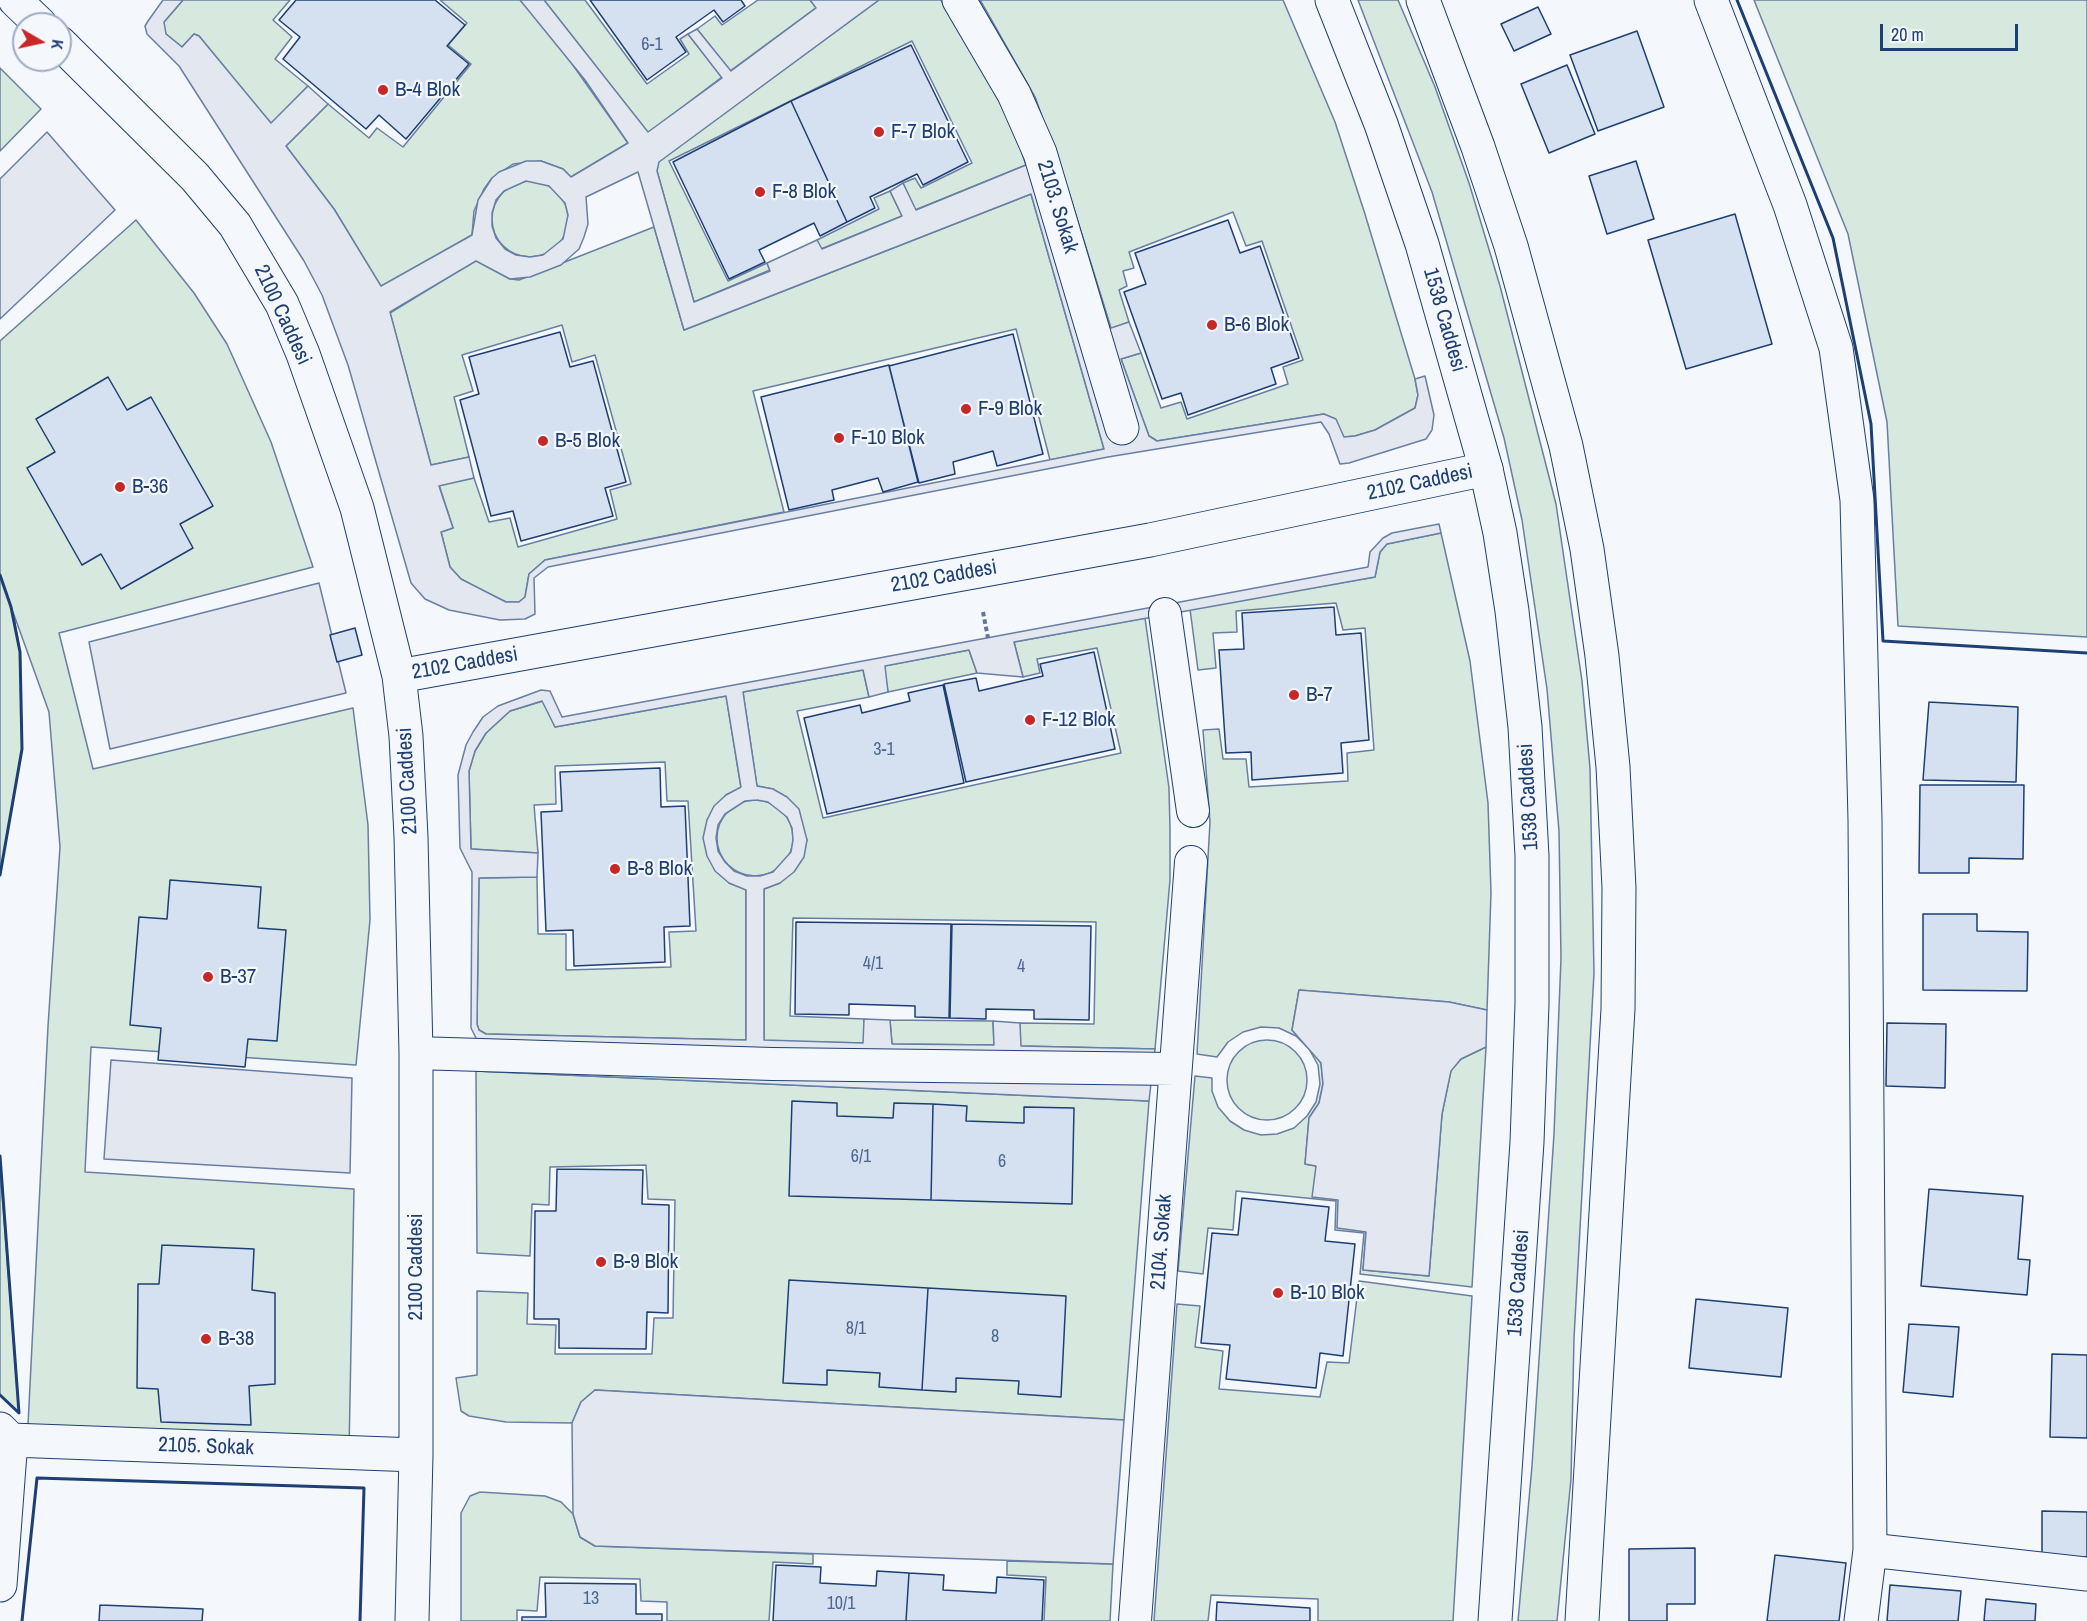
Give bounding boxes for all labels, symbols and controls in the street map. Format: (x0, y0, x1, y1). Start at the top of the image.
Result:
north arrow (12, 12, 72, 72)
scale bar (1883, 12, 2021, 50)
text: 20 m (1891, 22, 1924, 47)
house number: 6-1 (641, 34, 663, 56)
text: K (46, 38, 69, 51)
place label: B-4 Blok (395, 77, 460, 103)
marker: B-4 Blok (376, 83, 390, 97)
place label: F-7 Blok (891, 119, 955, 145)
marker: F-7 Blok (872, 125, 886, 139)
street label: 2103. Sokak (1031, 158, 1083, 256)
place label: F-8 Blok (772, 179, 836, 205)
marker: F-8 Blok (753, 185, 767, 199)
street label: 2100 Caddesi (248, 261, 316, 369)
street label: 1538 Caddesi (1417, 265, 1471, 375)
place label: B-6 Blok (1224, 312, 1289, 338)
marker: B-6 Blok (1205, 318, 1219, 332)
place label: F-9 Blok (978, 396, 1042, 422)
marker: F-9 Blok (959, 402, 973, 416)
place label: F-10 Blok (851, 425, 925, 451)
place label: B-5 Blok (555, 428, 620, 454)
marker: F-10 Blok (832, 431, 846, 445)
marker: B-5 Blok (536, 434, 550, 448)
street label: 2102 Caddesi (1365, 460, 1475, 506)
place label: B-36 (132, 474, 168, 500)
marker: B-36 (113, 480, 127, 494)
street label: 2102 Caddesi (889, 555, 999, 599)
street label: 2102 Caddesi (410, 642, 520, 686)
place label: B-7 (1306, 682, 1333, 708)
marker: B-7 (1287, 688, 1301, 702)
place label: F-12 Blok (1042, 707, 1116, 733)
marker: F-12 Blok (1023, 713, 1037, 727)
street label: 2100 Caddesi (393, 727, 423, 835)
house number: 3-1 (873, 739, 895, 761)
street label: 1538 Caddesi (1514, 743, 1544, 851)
place label: B-8 Blok (627, 856, 692, 882)
marker: B-8 Blok (608, 862, 622, 876)
house number: 4/1 (863, 953, 883, 975)
house number: 4 (1017, 956, 1025, 978)
place label: B-37 (220, 964, 256, 990)
marker: B-37 (201, 970, 215, 984)
house number: 6/1 (851, 1146, 871, 1168)
house number: 6 (998, 1151, 1006, 1173)
street label: 2104. Sokak (1146, 1193, 1178, 1291)
street label: 2100 Caddesi (403, 1213, 429, 1321)
street label: 1538 Caddesi (1503, 1229, 1535, 1337)
place label: B-9 Blok (613, 1249, 678, 1275)
marker: B-9 Blok (594, 1255, 608, 1269)
place label: B-10 Blok (1290, 1280, 1365, 1306)
marker: B-10 Blok (1271, 1286, 1285, 1300)
house number: 8/1 (846, 1318, 866, 1340)
place label: B-38 (218, 1326, 254, 1352)
house number: 8 (991, 1326, 999, 1348)
marker: B-38 (199, 1332, 213, 1346)
street label: 2105. Sokak (158, 1433, 254, 1461)
house number: 13 (583, 1588, 599, 1610)
house number: 10/1 (827, 1593, 855, 1615)

